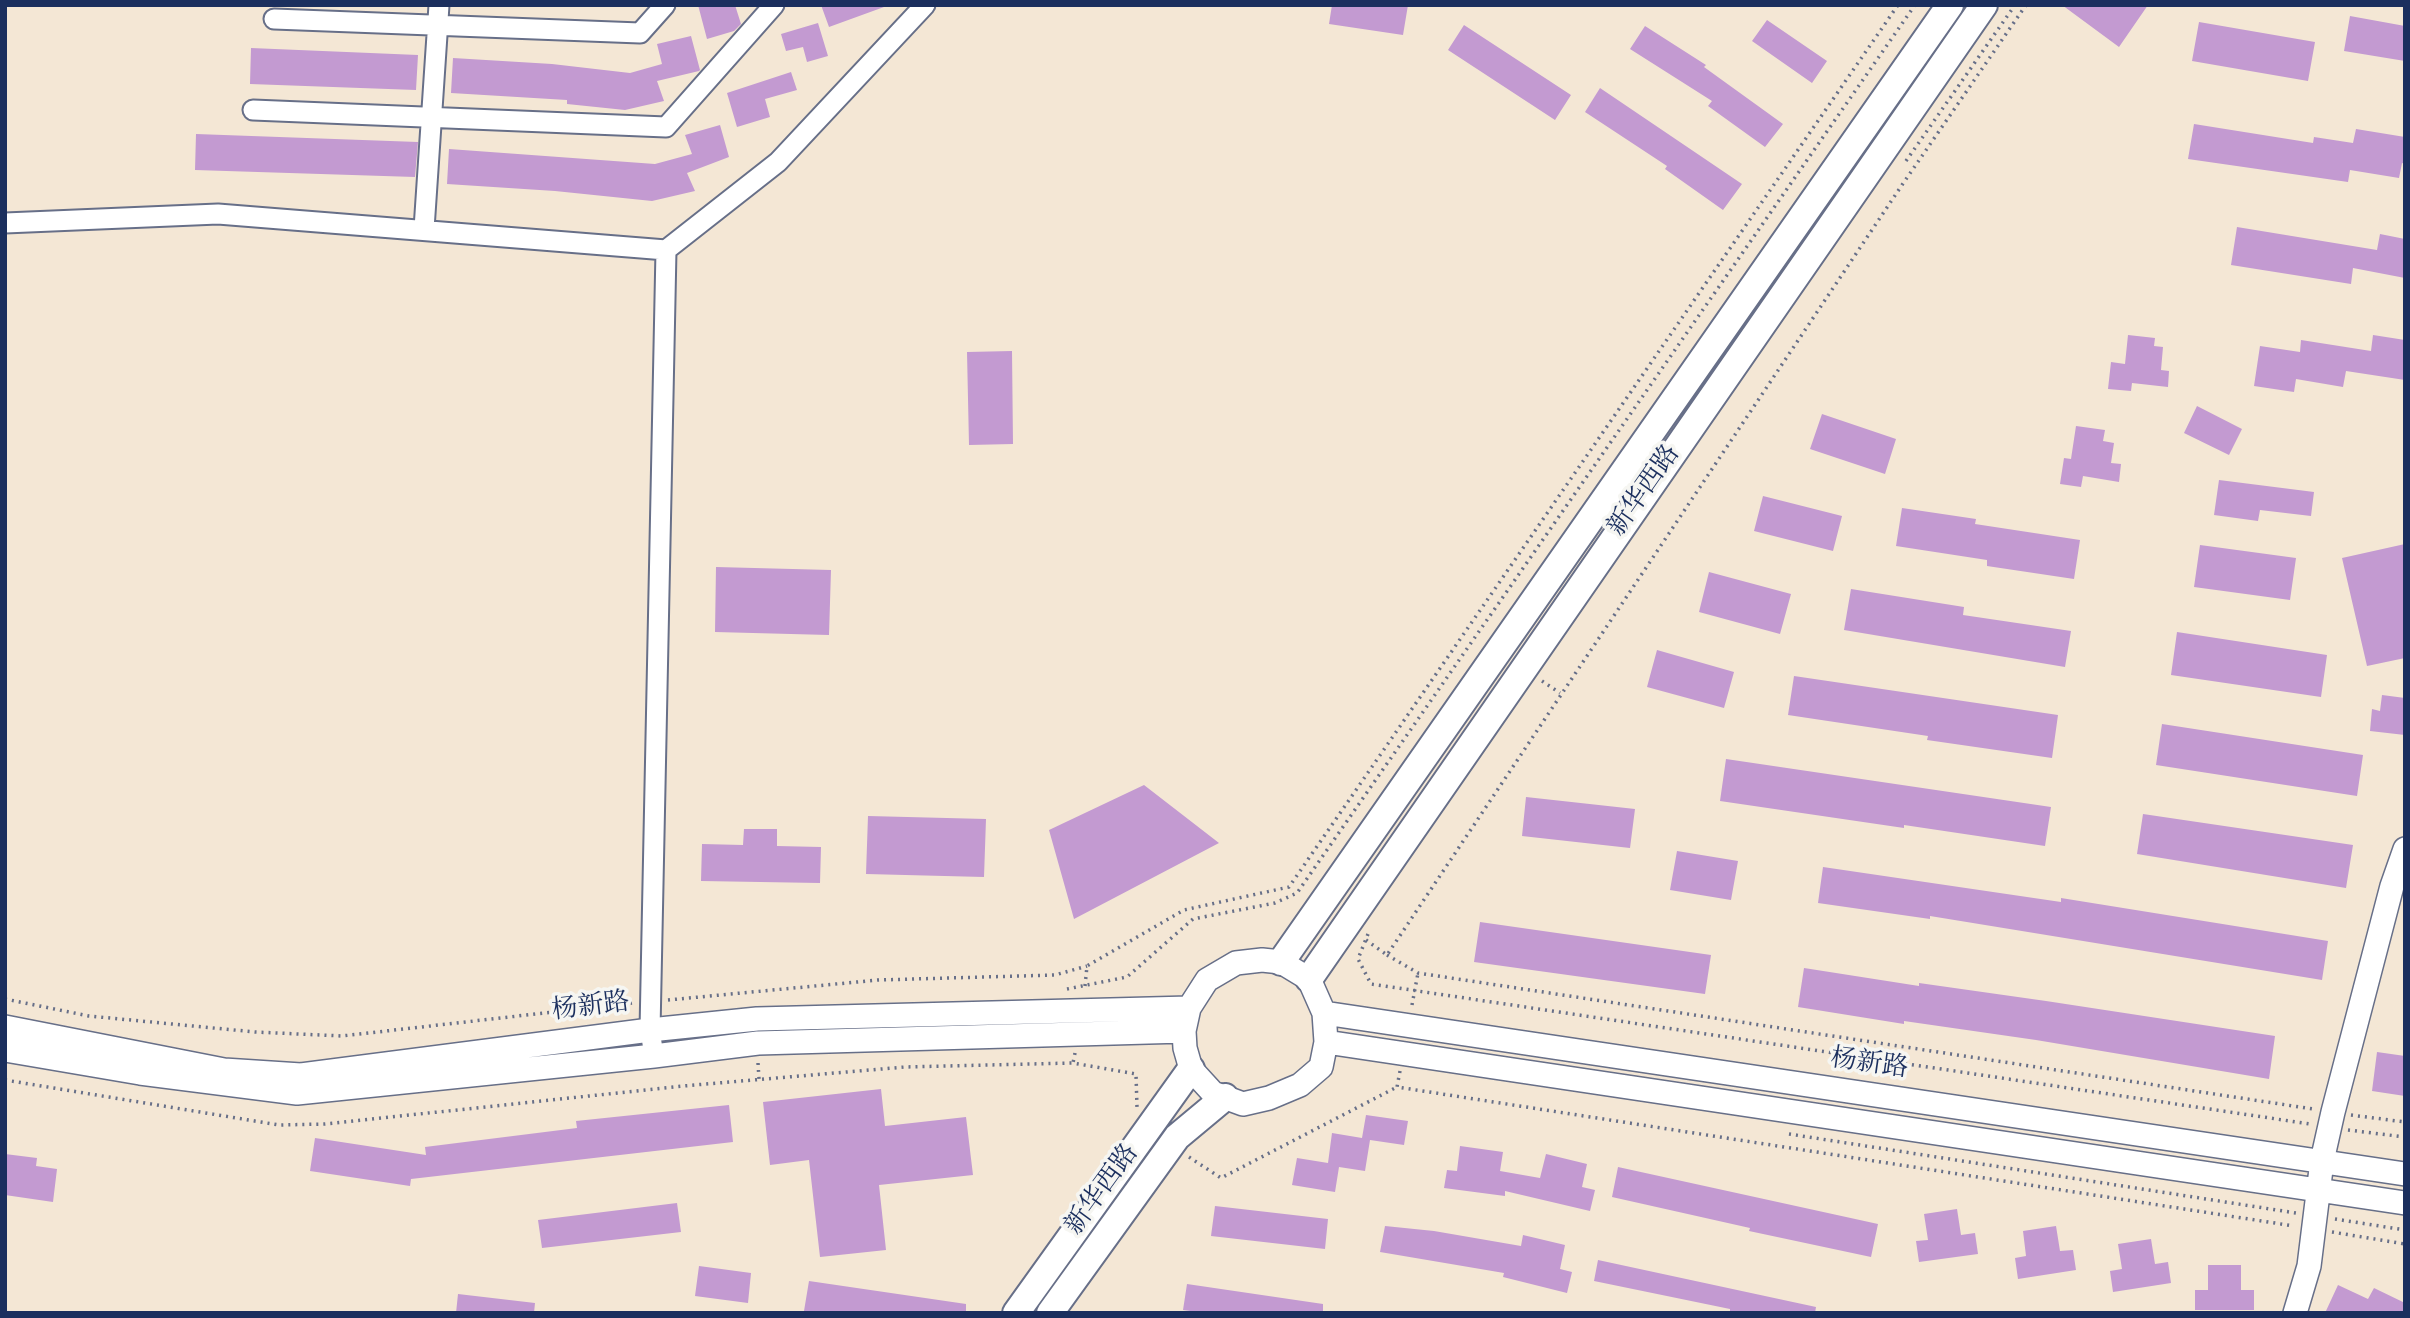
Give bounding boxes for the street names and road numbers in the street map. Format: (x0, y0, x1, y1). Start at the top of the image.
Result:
street label: 新华西路 (1603, 440, 1689, 544)
street label: 杨新路 (550, 989, 632, 1029)
street label: 杨新路 (1828, 1045, 1910, 1087)
street label: 新华西路 (1061, 1140, 1147, 1242)

